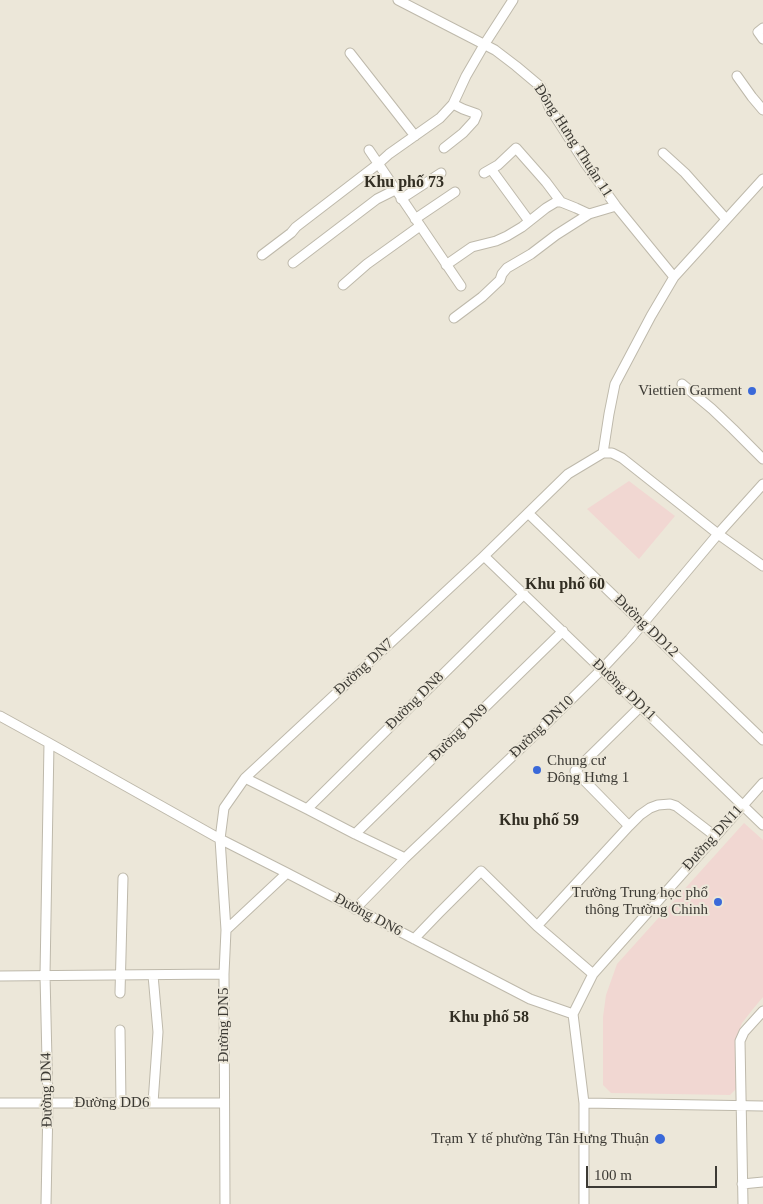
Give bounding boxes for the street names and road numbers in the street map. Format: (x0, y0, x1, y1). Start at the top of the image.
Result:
street label: Đông Hưng Thuận 11 (530, 81, 616, 201)
street label: Đường DD12 (610, 591, 682, 661)
street label: Đường DN7 (331, 635, 397, 699)
street label: Đường DD11 (588, 655, 660, 725)
street label: Đường DN8 (382, 668, 448, 734)
street label: Đường DN10 (506, 692, 578, 762)
street label: Đường DN9 (426, 701, 492, 765)
street label: Đường DN11 (679, 802, 747, 874)
street label: Đường DN6 (331, 889, 405, 941)
street label: Đường DN5 (215, 988, 233, 1062)
street label: Đường DN4 (37, 1052, 57, 1128)
street label: Đường DD6 (75, 1094, 149, 1112)

